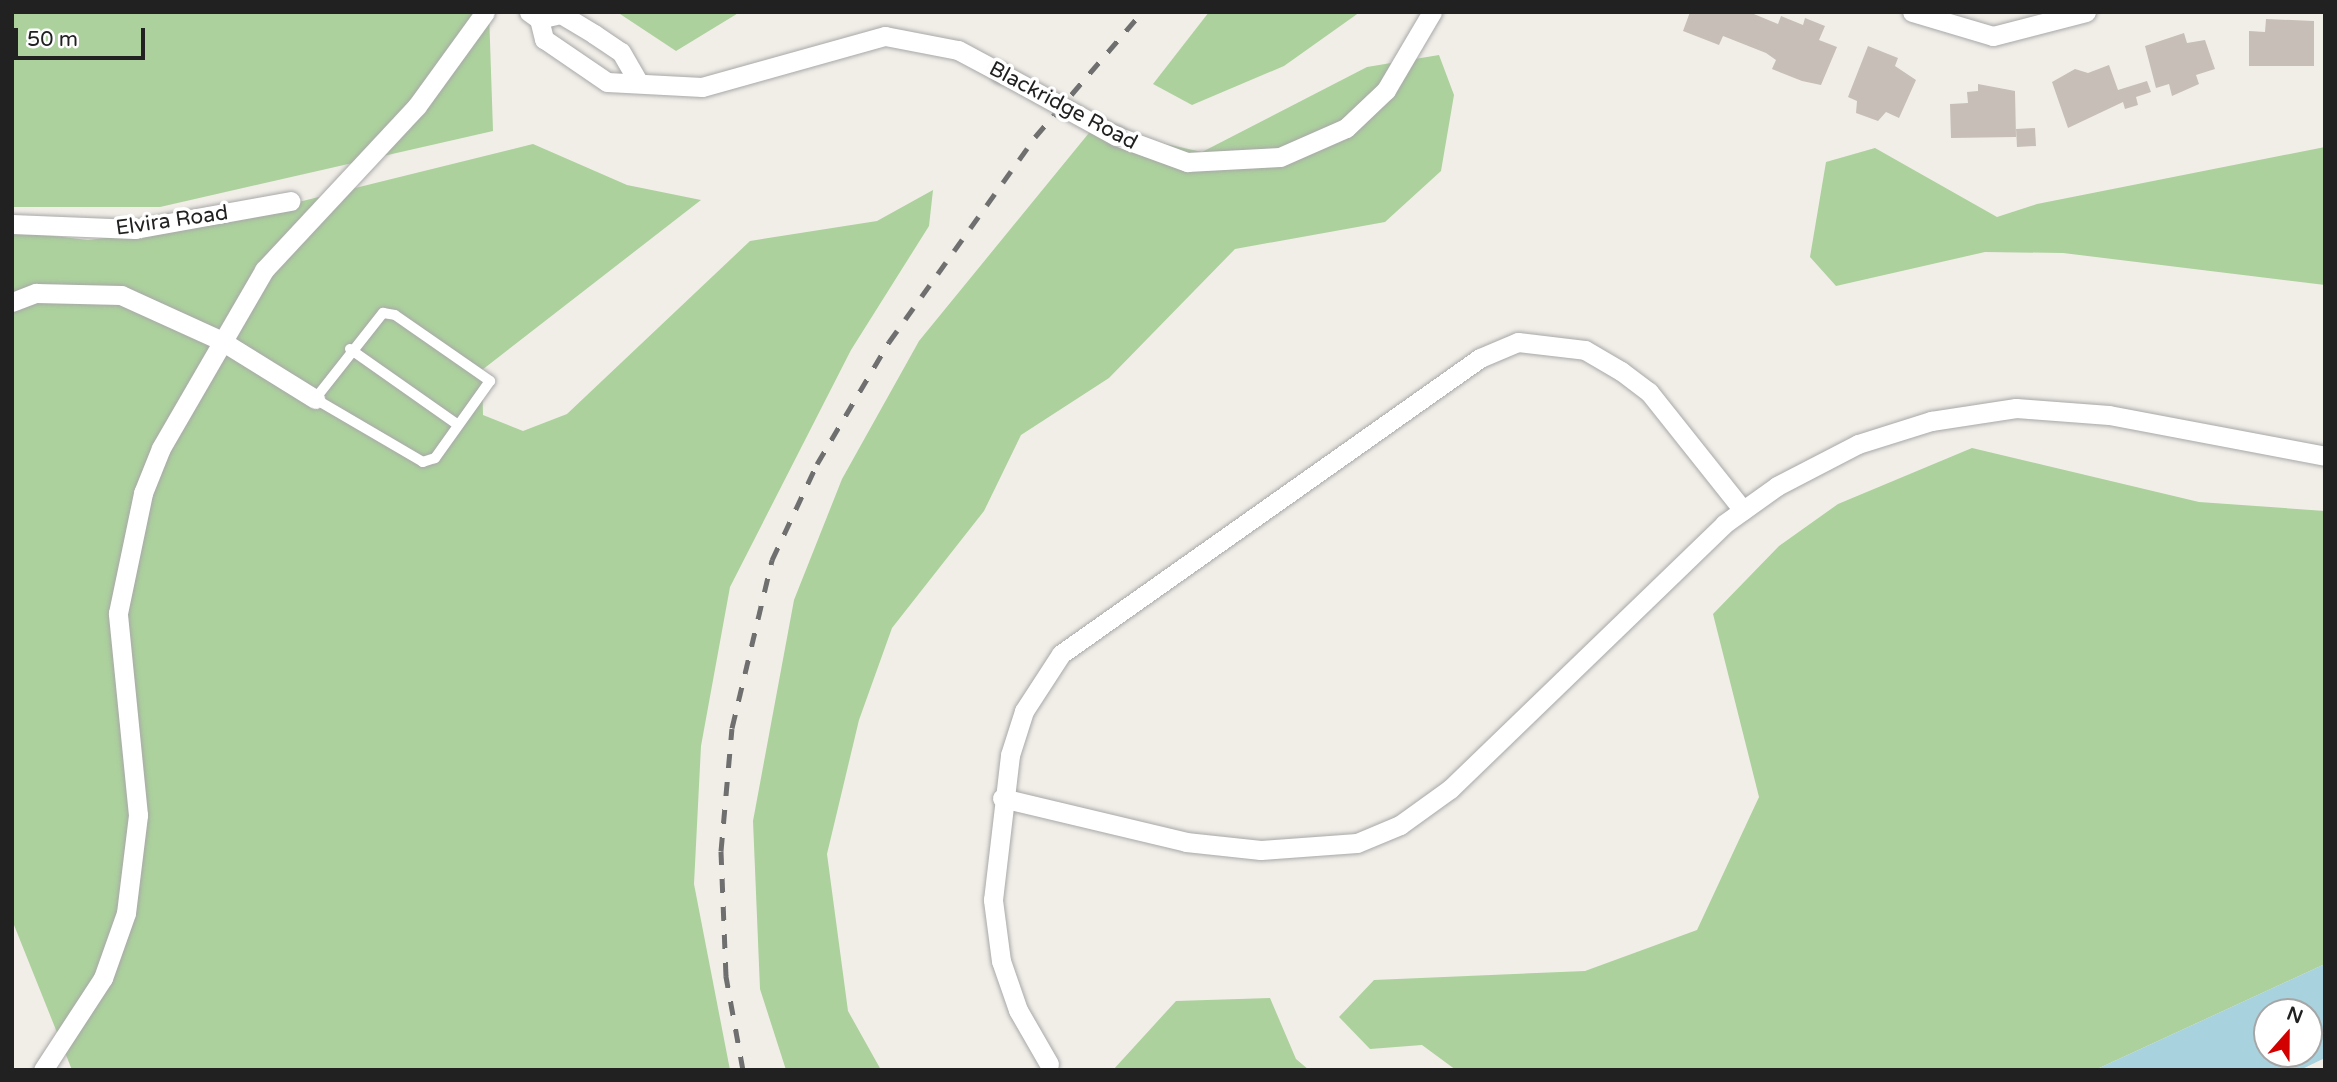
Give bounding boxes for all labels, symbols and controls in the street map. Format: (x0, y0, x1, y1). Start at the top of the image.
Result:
scale bar (18, 14, 149, 58)
text: 50 m (27, 27, 78, 52)
street label: Blackridge Road (985, 56, 1141, 156)
street label: Elvira Road (114, 201, 230, 241)
north arrow (2253, 998, 2323, 1068)
text: N (2284, 1002, 2306, 1028)

